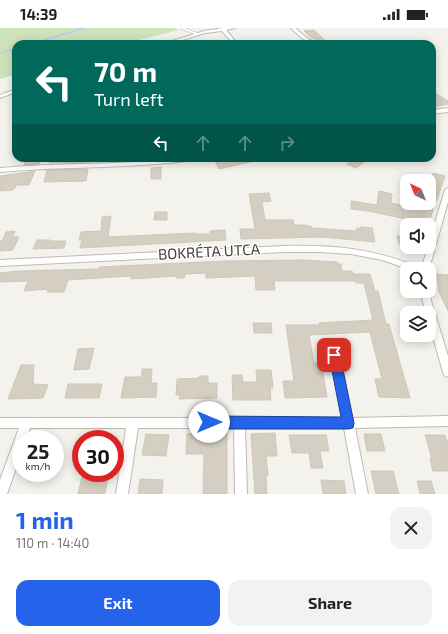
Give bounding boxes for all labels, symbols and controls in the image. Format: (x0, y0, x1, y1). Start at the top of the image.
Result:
text: 14:39 (20, 5, 57, 23)
text: 70 m (94, 54, 157, 88)
icon: left (28, 56, 80, 108)
text: Turn left (94, 88, 164, 110)
icon: left (150, 132, 172, 154)
icon: ahead (192, 132, 214, 154)
icon: ahead (234, 132, 256, 154)
icon: right (276, 132, 298, 154)
north arrow (400, 174, 436, 210)
map controls (400, 174, 436, 342)
button: sound (400, 218, 436, 254)
street label: BOKRÉTA UTCA (157, 239, 261, 263)
button: search (400, 262, 436, 298)
button: layers (400, 306, 436, 342)
pin (317, 338, 351, 372)
icon: arrive (323, 344, 345, 366)
position arrow (188, 401, 230, 443)
speed limit sign: 30 (72, 430, 124, 482)
text: 25 (27, 439, 49, 463)
text: km/h (26, 460, 50, 472)
text: 1 min (16, 505, 74, 534)
button: close (390, 507, 432, 549)
text: 110 m · 14:40 (16, 535, 89, 551)
button: Exit (16, 580, 220, 626)
button: Share (228, 580, 432, 626)

